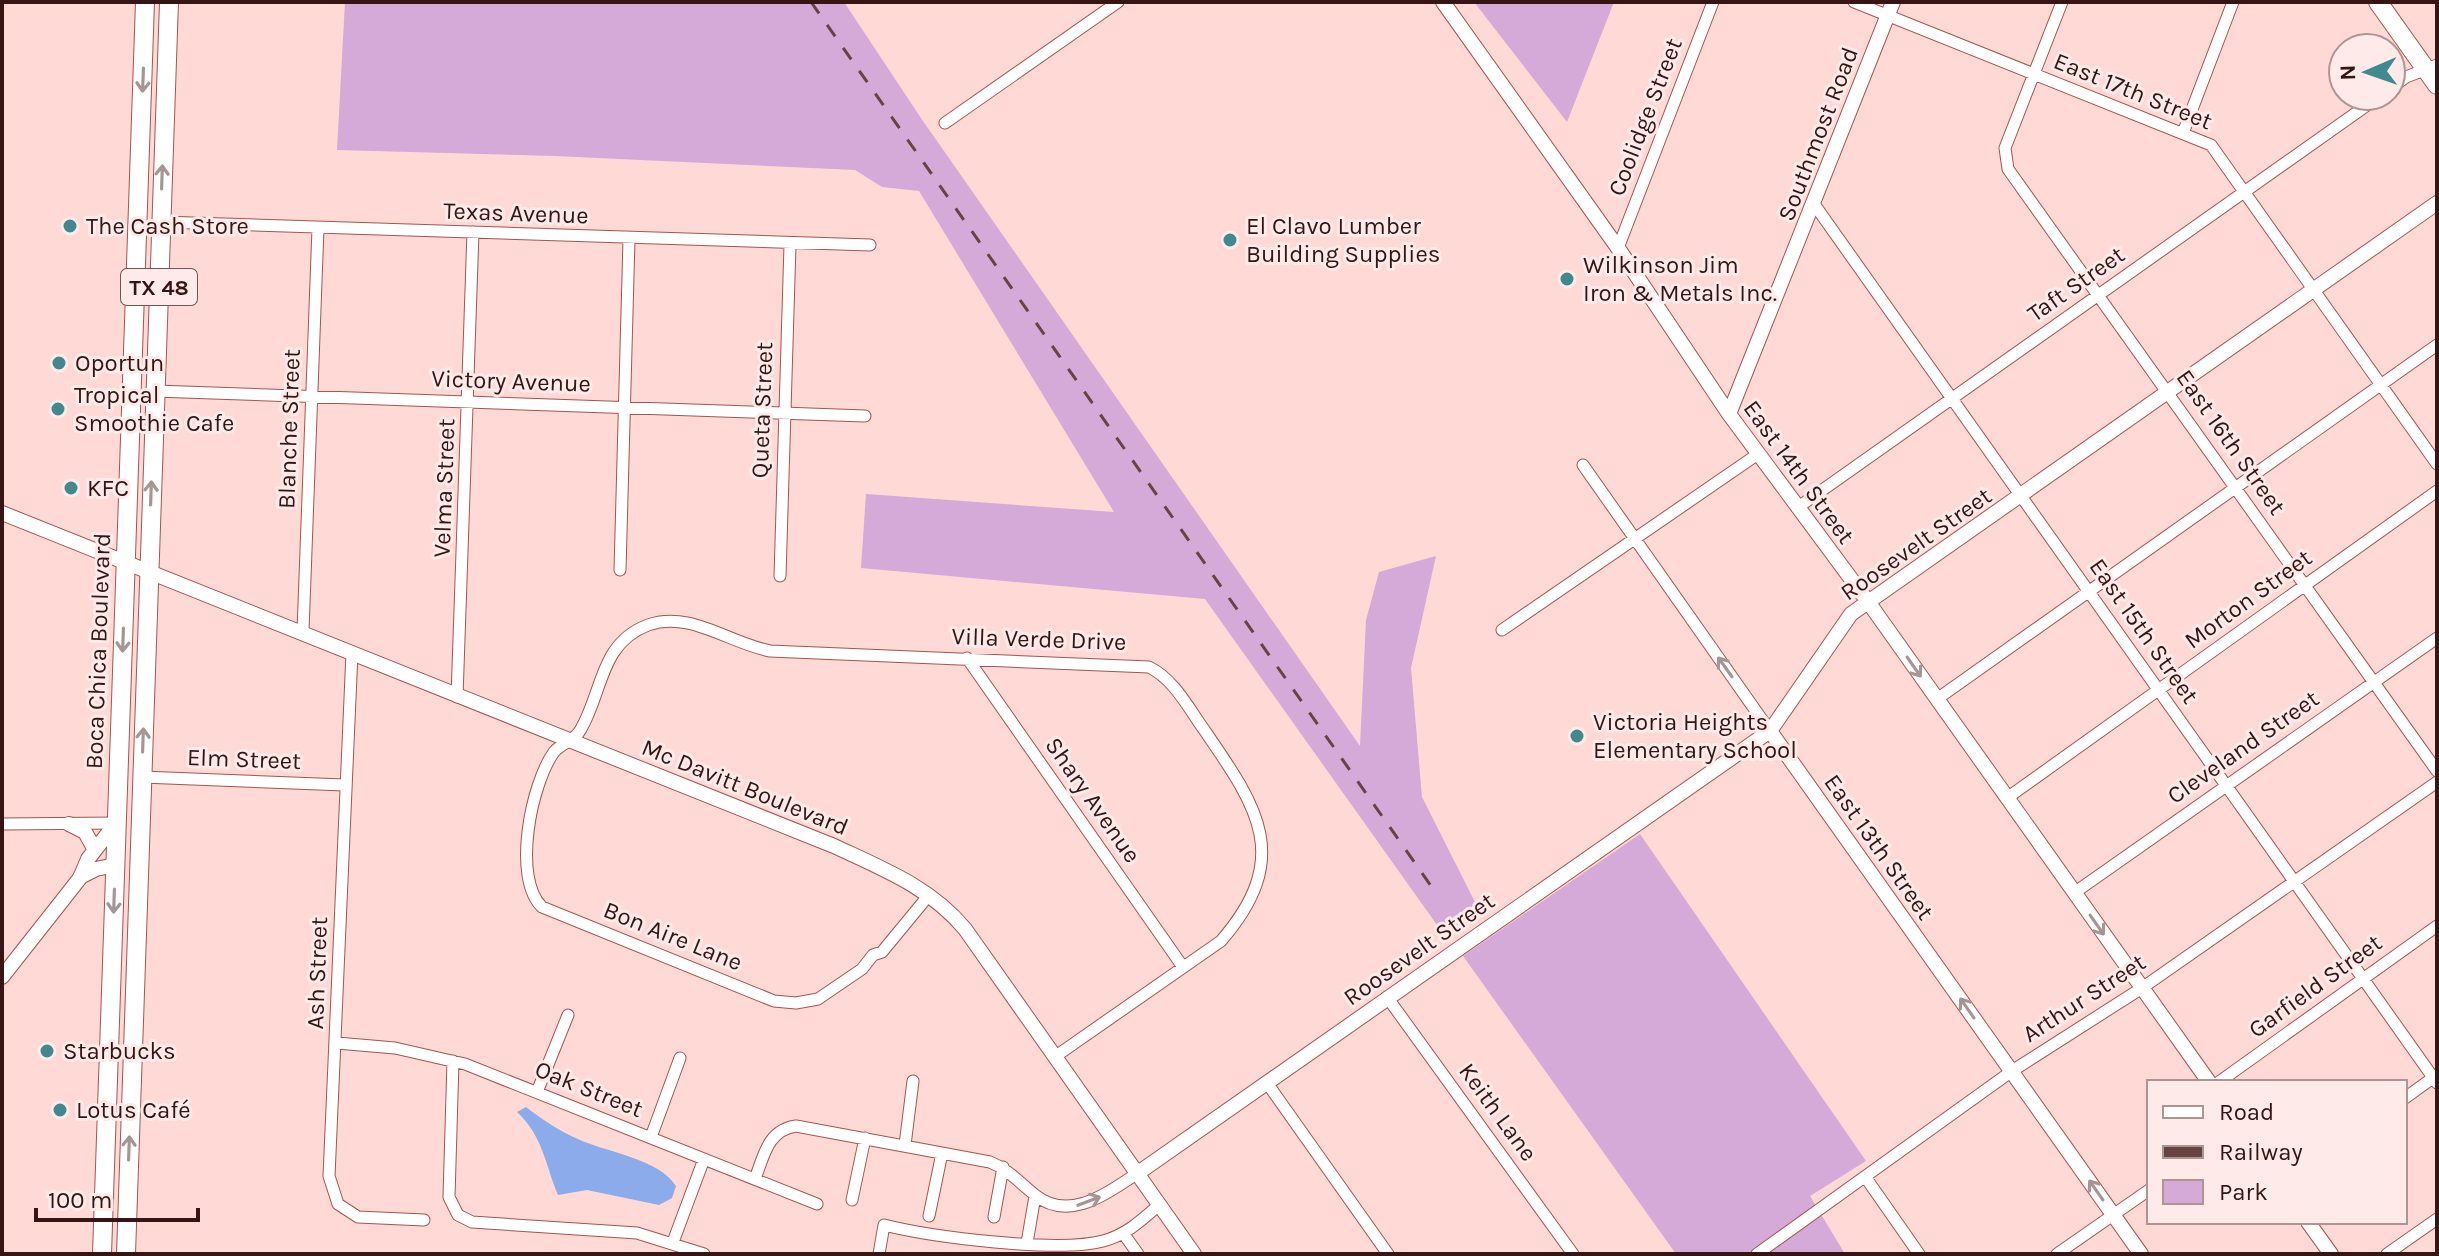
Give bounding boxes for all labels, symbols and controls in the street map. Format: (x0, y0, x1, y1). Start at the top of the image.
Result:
north arrow (2327, 32, 2407, 112)
street label: Coolidge Street (1602, 34, 1688, 200)
street label: Southmost Road (1772, 43, 1864, 225)
street label: East 17th Street (2050, 46, 2216, 136)
text: N (2335, 64, 2361, 81)
one-way arrow (135, 66, 150, 93)
one-way arrow (155, 164, 170, 191)
street label: Texas Avenue (443, 196, 589, 230)
place label: The Cash Store (86, 212, 249, 240)
place label: El Clavo Lumber Building Supplies (1246, 212, 1440, 268)
marker: The Cash Store (61, 217, 79, 235)
marker: El Clavo Lumber Building Supplies (1221, 231, 1239, 249)
street label: Taft Street (2022, 240, 2130, 328)
place label: Wilkinson Jim Iron & Metals Inc. (1583, 251, 1777, 307)
road number: TX 48 (121, 269, 197, 305)
marker: Wilkinson Jim Iron & Metals Inc. (1558, 270, 1576, 288)
street label: Queta Street (746, 341, 778, 479)
place label: Oportun (75, 349, 164, 377)
street label: Blanche Street (272, 349, 306, 509)
marker: Oportun (50, 354, 68, 372)
street label: Victory Avenue (431, 364, 591, 398)
street label: East 16th Street (2171, 364, 2291, 520)
place label: Tropical Smoothie Cafe (74, 381, 234, 437)
street label: East 14th Street (1738, 395, 1860, 549)
marker: Tropical Smoothie Cafe (49, 400, 67, 418)
street label: Velma Street (428, 418, 460, 558)
place label: KFC (87, 474, 129, 502)
marker: KFC (62, 479, 80, 497)
one-way arrow (144, 480, 159, 507)
street label: Roosevelt Street (1835, 482, 1997, 606)
street label: Boca Chica Boulevard (80, 532, 116, 770)
street label: Morton Street (2179, 543, 2317, 655)
street label: East 15th Street (2084, 553, 2204, 709)
street label: Villa Verde Drive (951, 622, 1127, 656)
one-way arrow (115, 626, 130, 653)
one-way arrow (1906, 655, 1922, 677)
one-way arrow (1717, 657, 1733, 679)
street label: Cleveland Street (2162, 684, 2324, 810)
place label: Victoria Heights Elementary School (1593, 708, 1797, 764)
one-way arrow (135, 727, 151, 754)
marker: Victoria Heights Elementary School (1568, 727, 1586, 745)
street label: Shary Avenue (1039, 732, 1147, 868)
street label: Mc Davitt Boulevard (638, 733, 852, 841)
street label: Elm Street (186, 743, 302, 775)
street label: East 13th Street (1818, 769, 1940, 925)
one-way arrow (106, 887, 121, 914)
street label: Roosevelt Street (1338, 887, 1500, 1011)
street label: Bon Aire Lane (600, 895, 746, 977)
one-way arrow (2089, 913, 2105, 935)
street label: Ash Street (301, 916, 333, 1030)
street label: Garfield Street (2243, 928, 2387, 1044)
street label: Arthur Street (2017, 948, 2151, 1048)
one-way arrow (1959, 997, 1975, 1019)
place label: Starbucks (63, 1037, 176, 1065)
marker: Starbucks (38, 1042, 56, 1060)
street label: Oak Street (531, 1055, 647, 1123)
street label: Keith Lane (1453, 1057, 1543, 1167)
legend (2147, 1080, 2407, 1224)
place label: Lotus Café (76, 1096, 191, 1124)
text: Road (2219, 1098, 2274, 1126)
marker: Lotus Café (51, 1101, 69, 1119)
one-way arrow (122, 1135, 137, 1162)
text: Railway (2219, 1138, 2303, 1166)
scale bar (36, 1172, 198, 1222)
text: Park (2219, 1178, 2268, 1206)
one-way arrow (2088, 1180, 2105, 1201)
text: 100 m (48, 1186, 113, 1214)
one-way arrow (1076, 1193, 1101, 1207)

